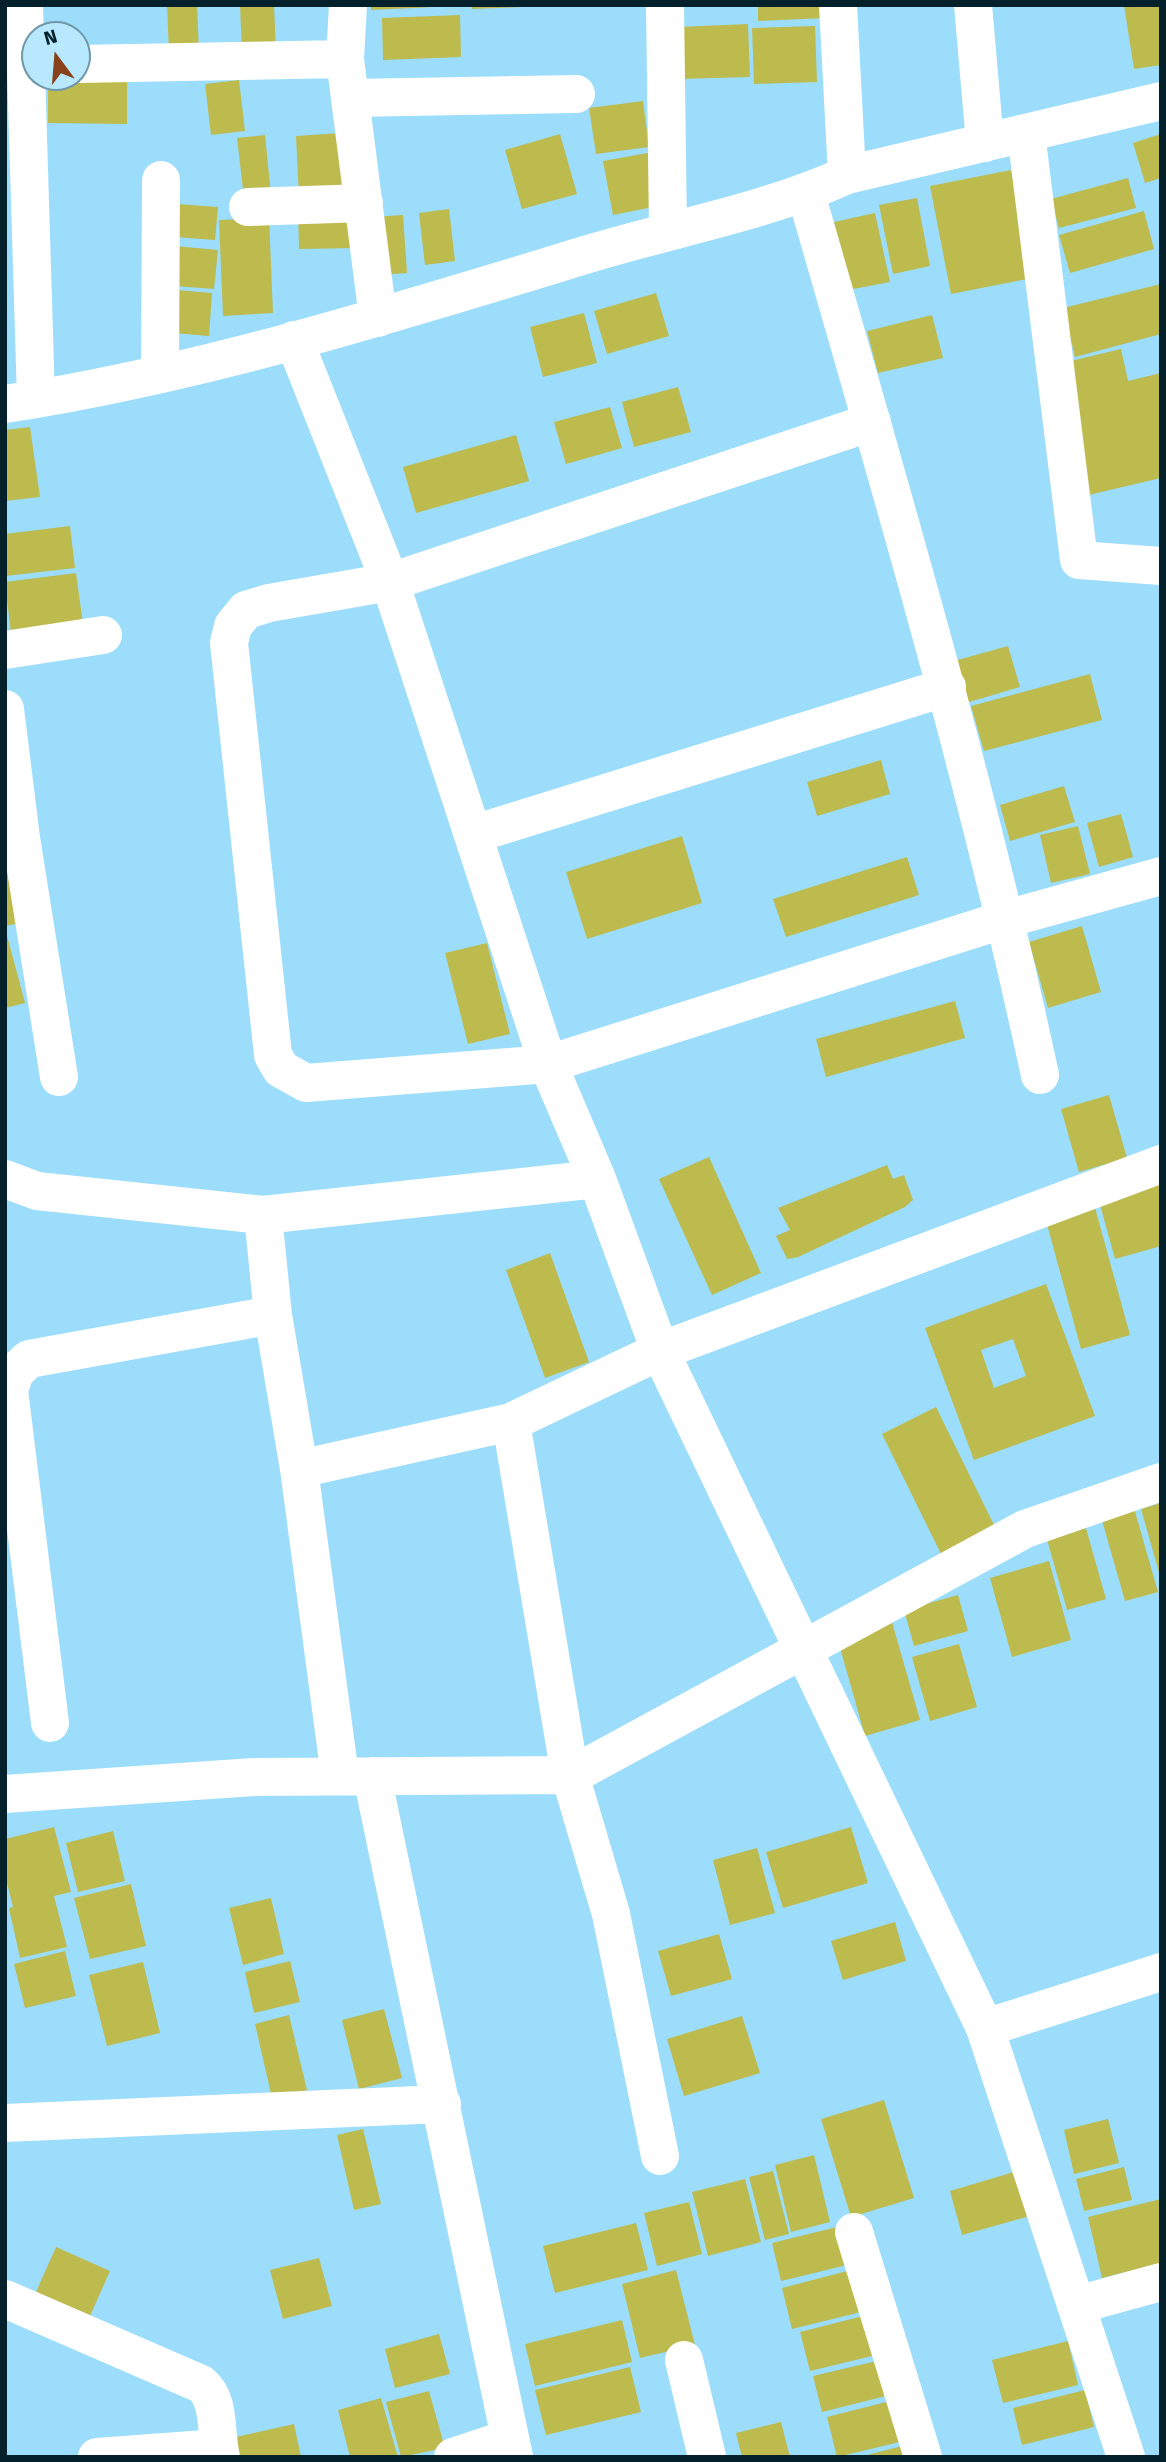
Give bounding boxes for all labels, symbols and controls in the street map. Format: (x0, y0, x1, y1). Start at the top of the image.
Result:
north arrow (21, 21, 91, 91)
text: N (41, 24, 60, 50)

